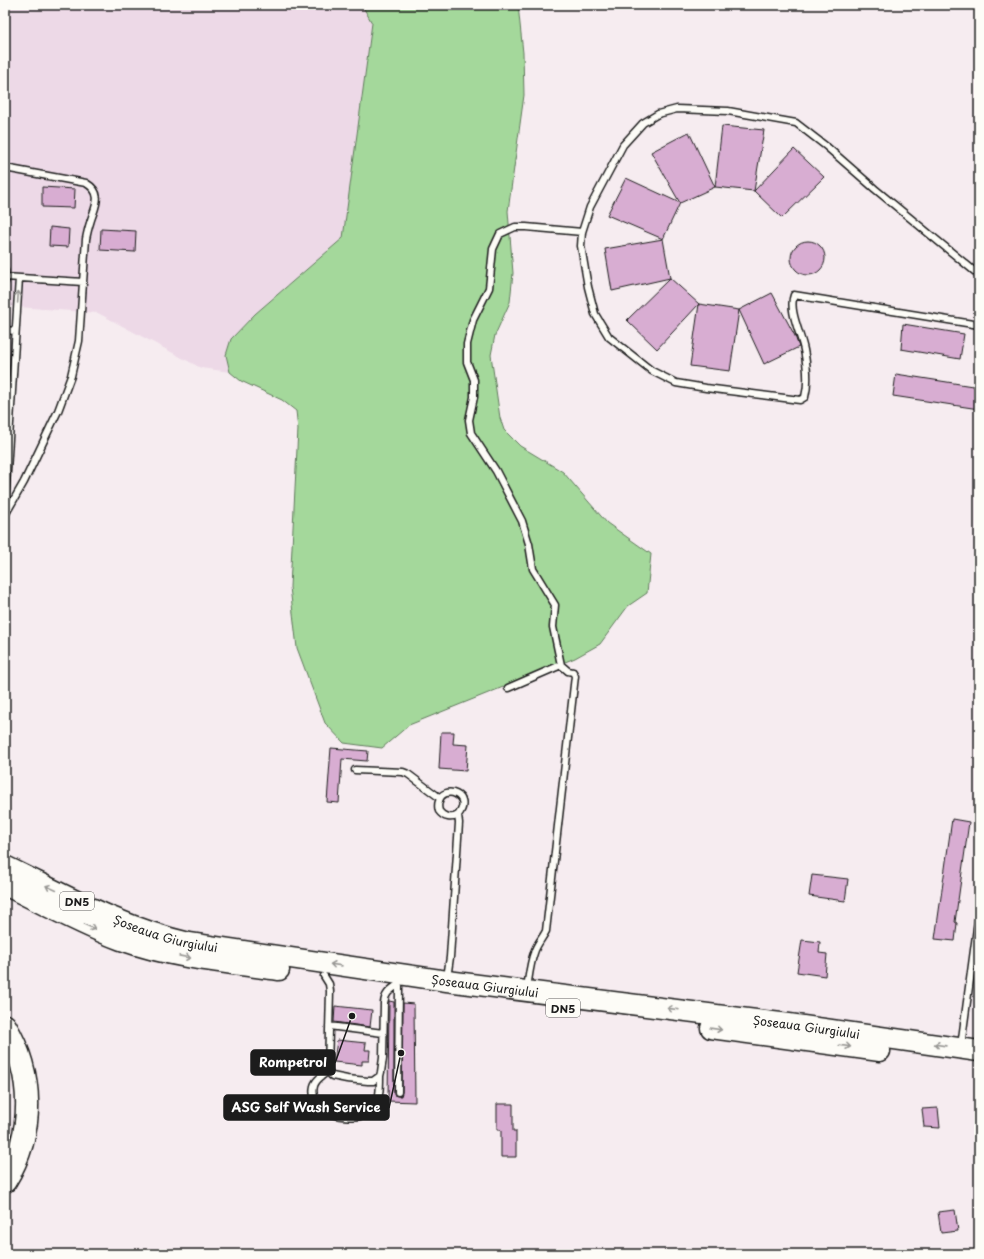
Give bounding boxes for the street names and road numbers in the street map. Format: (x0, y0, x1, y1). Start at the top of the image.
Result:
road number: DN5 (60, 892, 94, 910)
street label: Șoseaua Giurgiului (111, 910, 219, 956)
street label: Șoseaua Giurgiului (430, 970, 539, 1001)
road number: DN5 (546, 999, 580, 1017)
street label: Șoseaua Giurgiului (752, 1011, 861, 1043)

